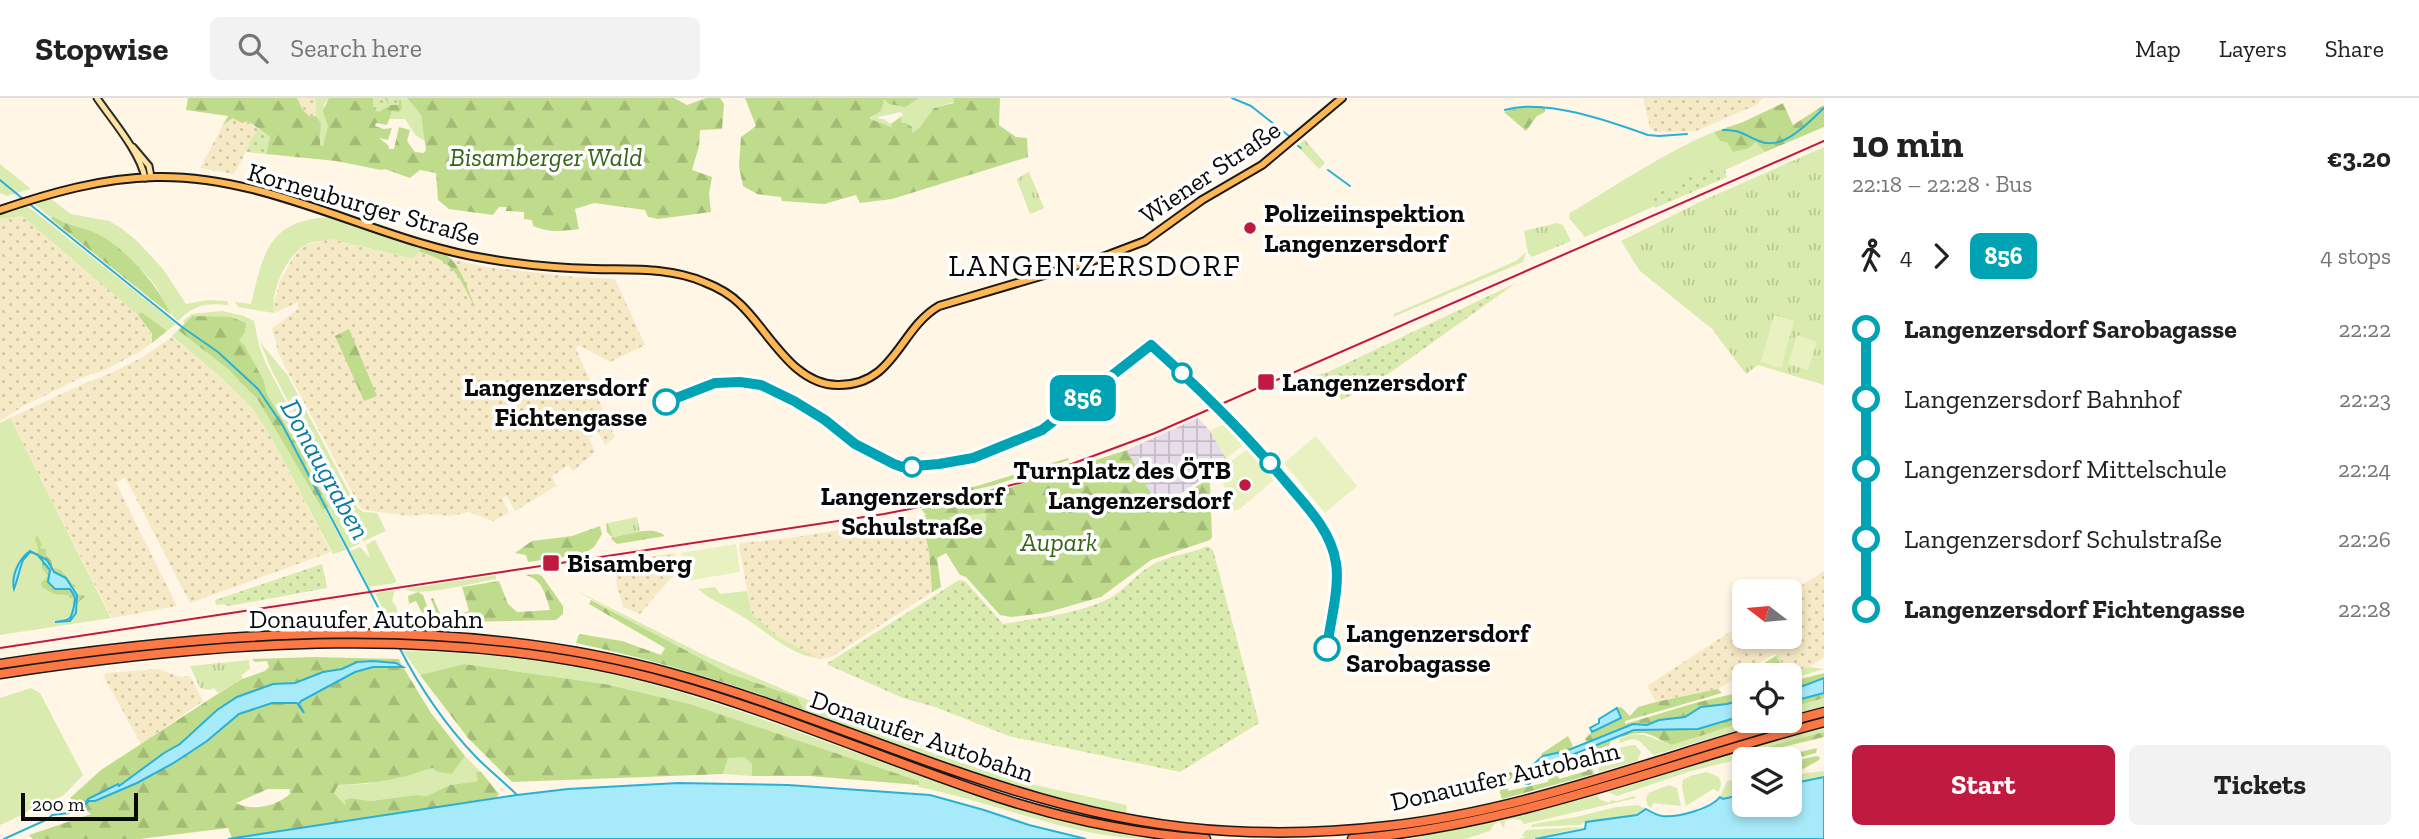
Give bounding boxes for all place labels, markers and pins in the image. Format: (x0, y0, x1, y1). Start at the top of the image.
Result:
place label: Polizeiinspektion Langenzersdorf (1264, 197, 1465, 259)
marker: Polizeiinspektion Langenzersdorf (1242, 220, 1258, 236)
unlabelled marker (1172, 363, 1192, 383)
place label: Langenzersdorf (1282, 366, 1468, 398)
place label: Langenzersdorf Fichtengasse (464, 371, 650, 433)
marker: Langenzersdorf (1256, 372, 1276, 392)
marker: Langenzersdorf Fichtengasse (653, 389, 679, 415)
unlabelled marker (1260, 453, 1280, 473)
place label: Turnplatz des ÖTB Langenzersdorf (1013, 454, 1234, 516)
marker: Langenzersdorf Schulstraße (902, 457, 922, 477)
marker: Turnplatz des ÖTB Langenzersdorf (1237, 477, 1253, 493)
place label: Langenzersdorf Schulstraße (821, 480, 1007, 542)
place label: Bisamberg (567, 547, 692, 579)
marker: Bisamberg (541, 553, 561, 573)
place label: Langenzersdorf Sarobagasse (1346, 617, 1532, 679)
marker: Langenzersdorf Sarobagasse (1314, 635, 1340, 661)

